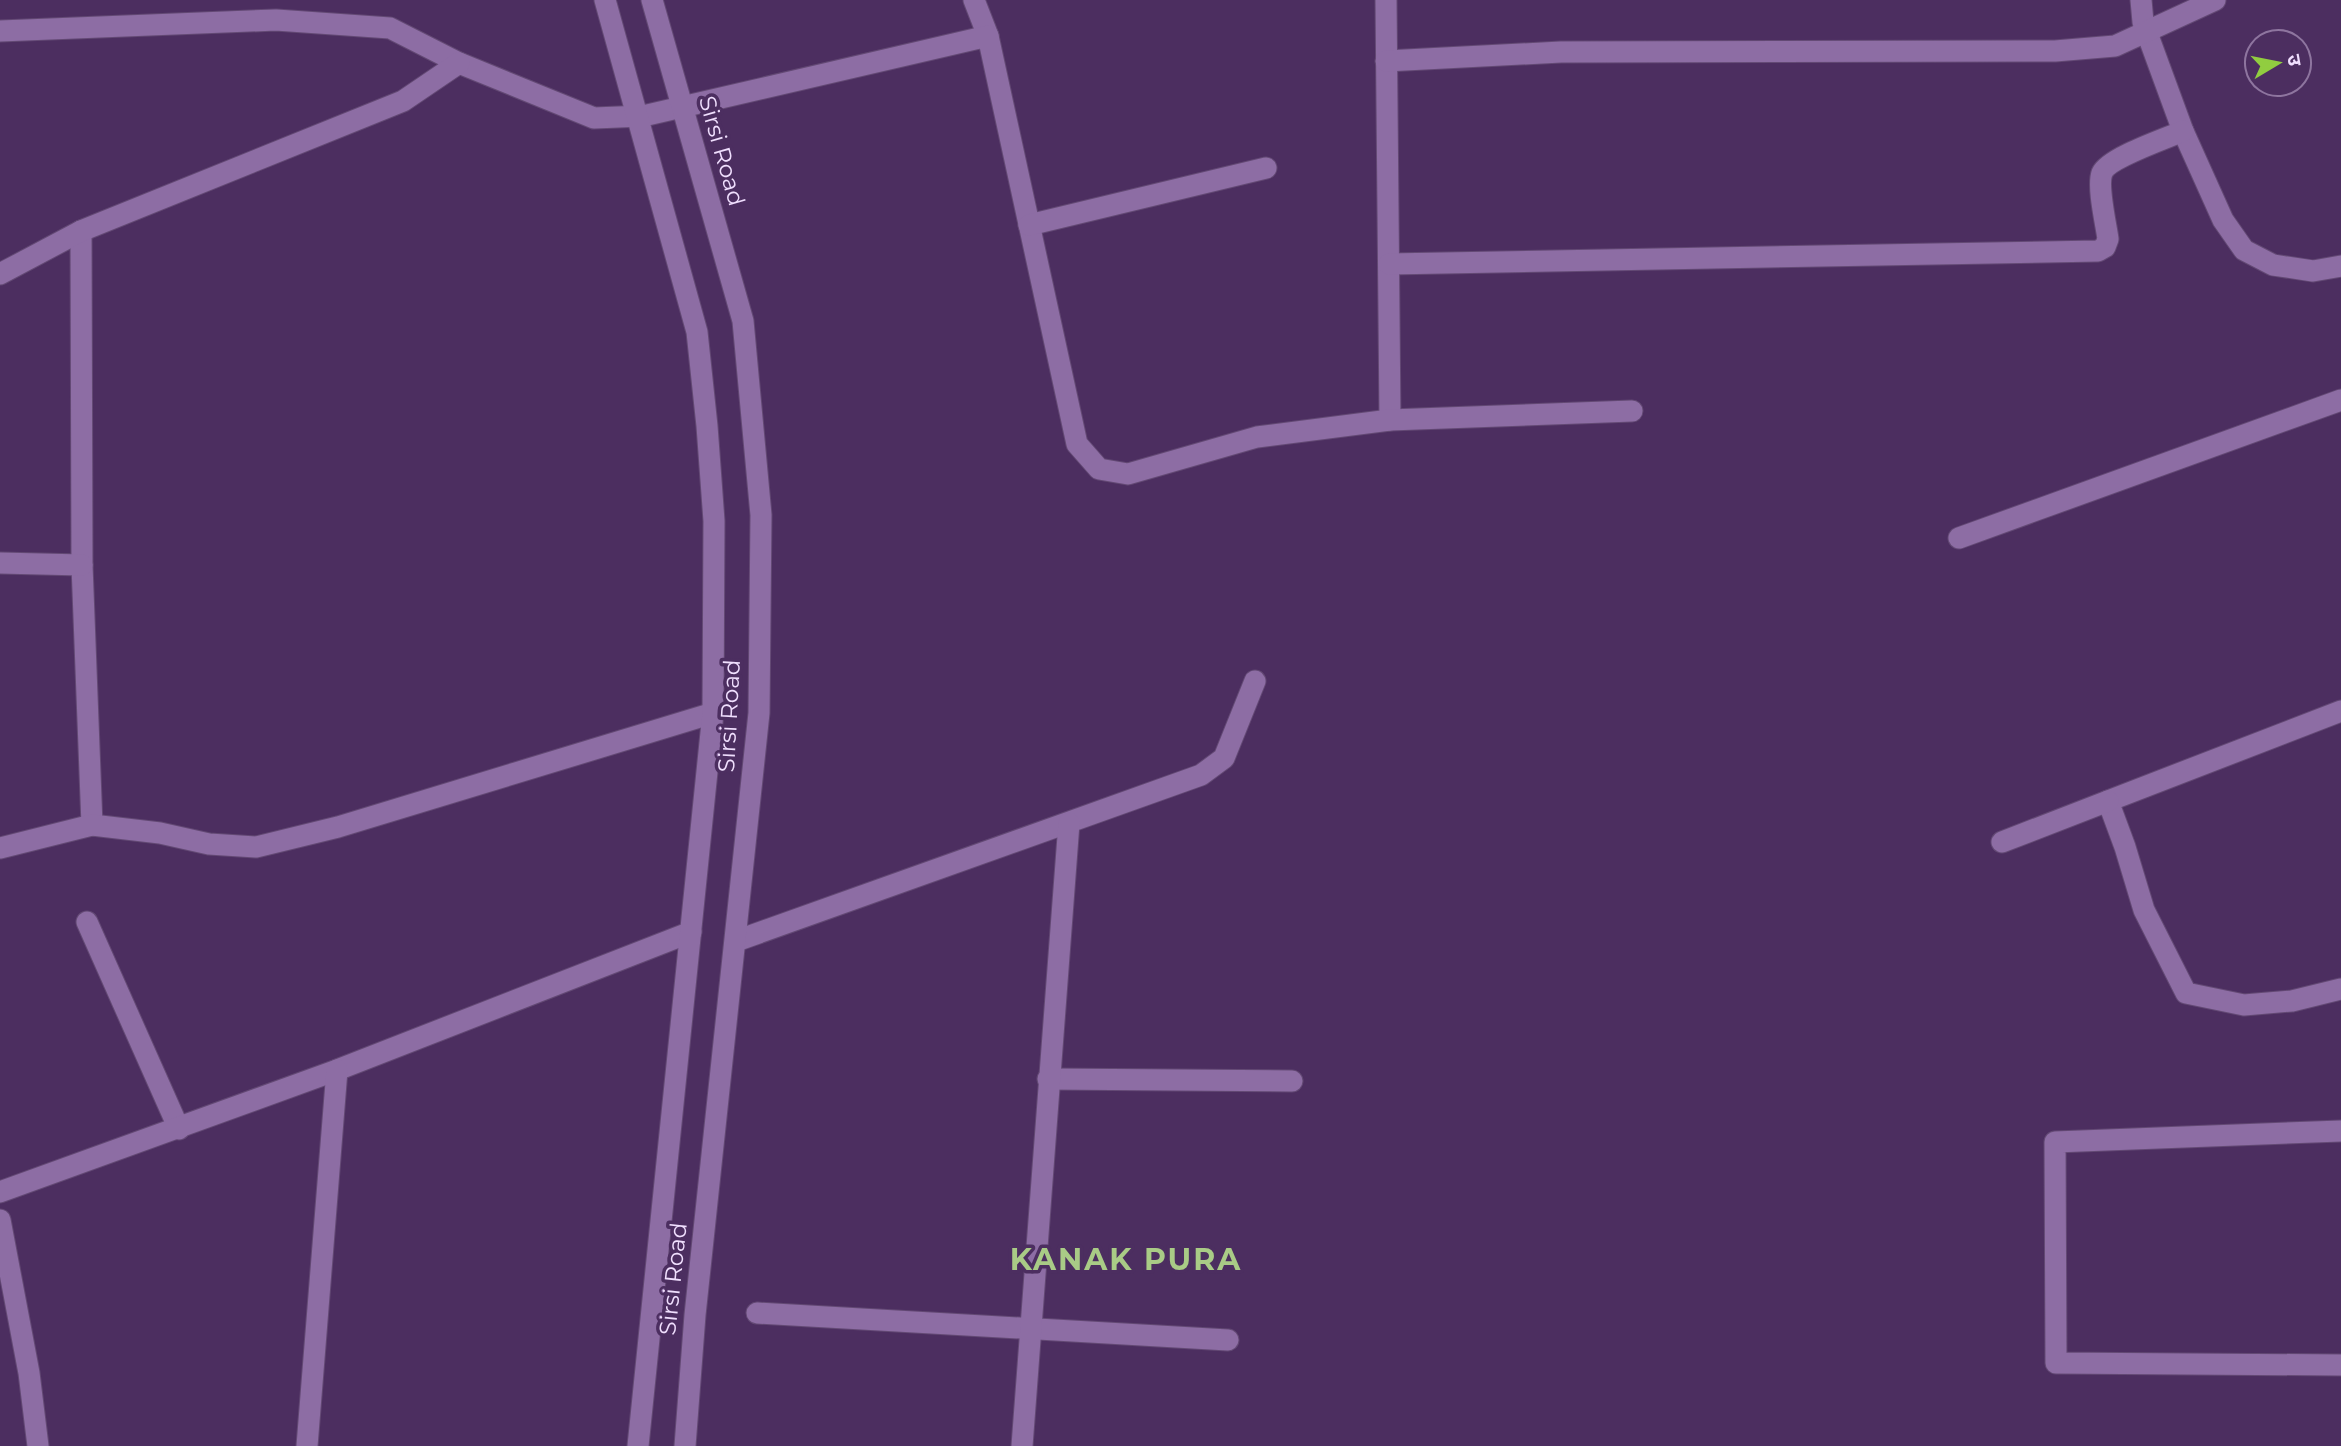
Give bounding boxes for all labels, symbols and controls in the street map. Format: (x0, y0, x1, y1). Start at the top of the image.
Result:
north arrow (2243, 28, 2313, 98)
text: उ (2282, 53, 2307, 68)
street label: Sirsi Road (693, 93, 751, 209)
street label: Sirsi Road (712, 659, 746, 773)
street label: Sirsi Road (653, 1221, 693, 1337)
district label: KANAK PURA (1010, 1241, 1242, 1278)

